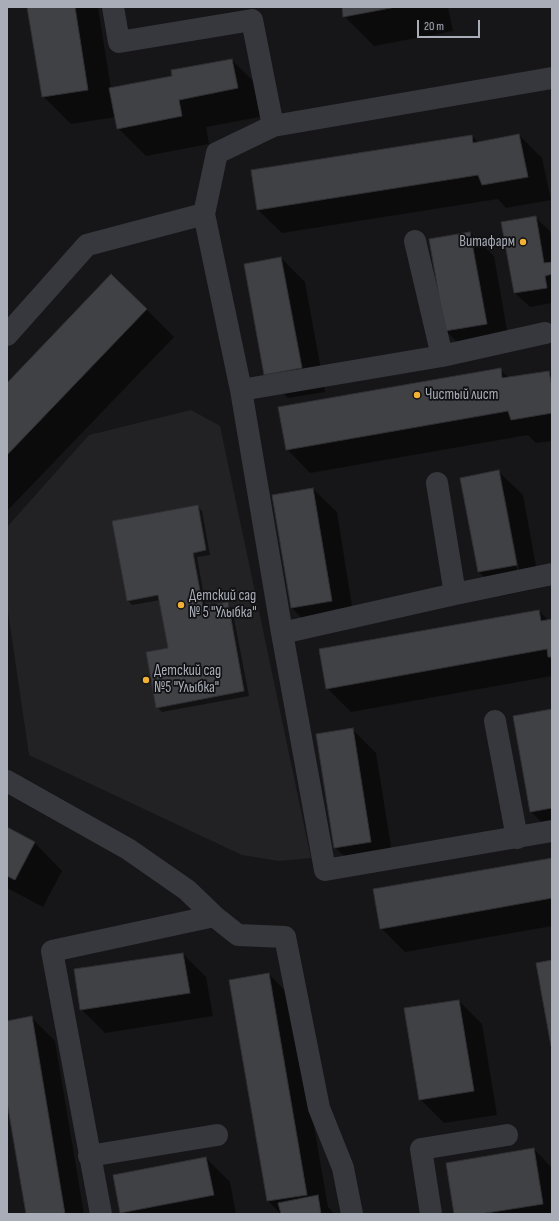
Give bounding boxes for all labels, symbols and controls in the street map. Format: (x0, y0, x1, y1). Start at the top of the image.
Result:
scale bar (419, 12, 482, 38)
text: 20 m (424, 19, 444, 34)
place label: Витафарм (459, 233, 515, 251)
marker: Витафарм (518, 237, 528, 247)
place label: Чистый лист (425, 386, 498, 404)
marker: Чистый лист (412, 390, 422, 400)
place label: Детский сад № 5 "Улыбка" (189, 587, 257, 622)
marker: Детский сад № 5 "Улыбка" (176, 600, 186, 610)
place label: Детский сад №5 "Улыбка" (154, 662, 221, 697)
marker: Детский сад №5 "Улыбка" (141, 675, 151, 685)

